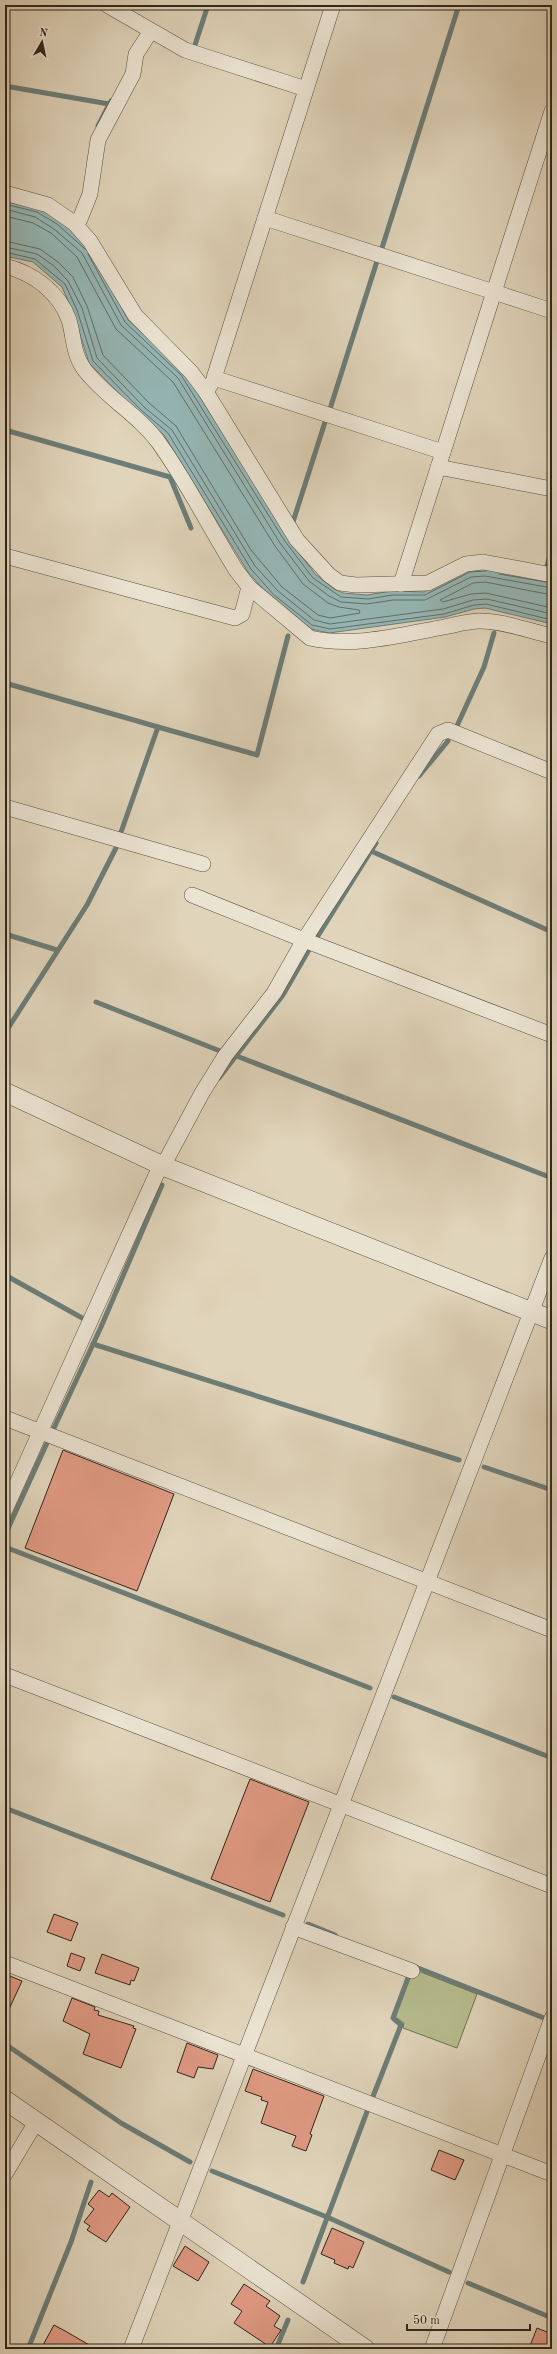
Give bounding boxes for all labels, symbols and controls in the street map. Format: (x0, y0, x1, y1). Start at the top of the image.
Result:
north arrow (22, 22, 62, 62)
text: N (38, 28, 49, 40)
scale bar (407, 2306, 530, 2332)
text: 50 m (413, 2314, 440, 2327)

